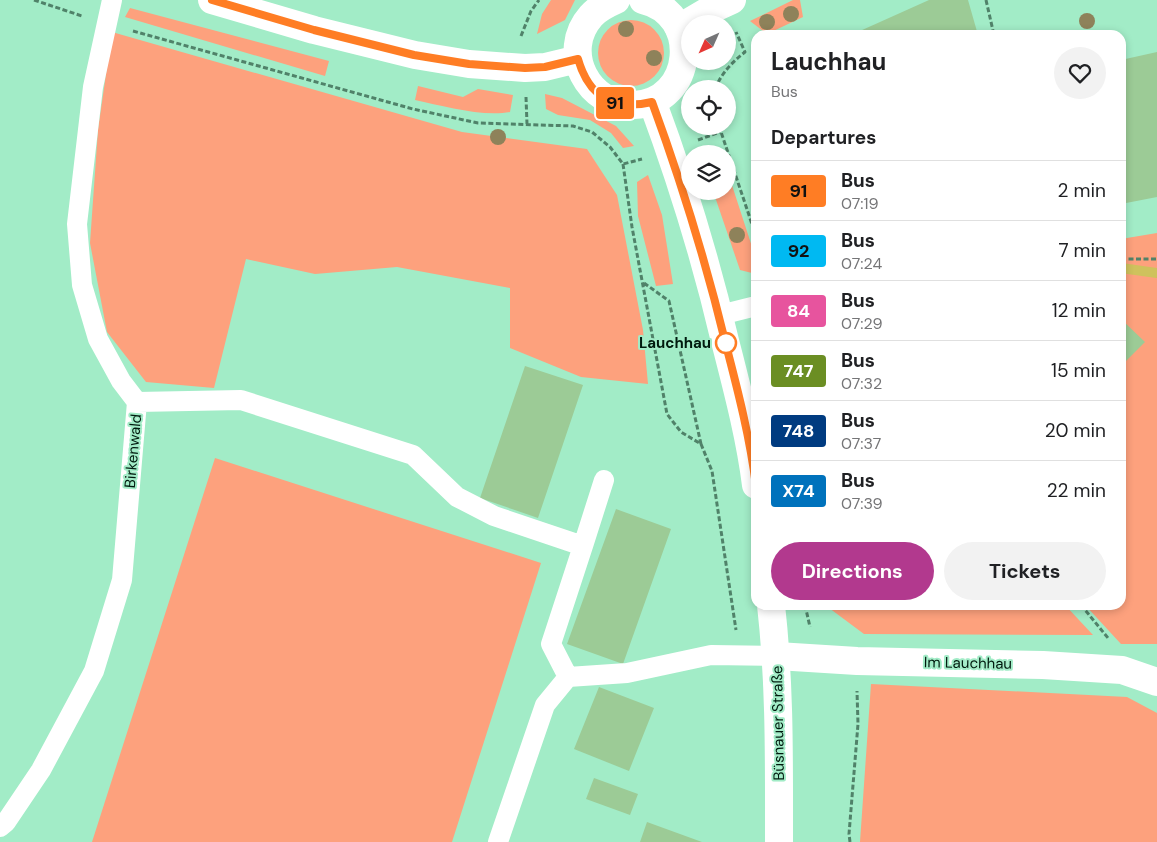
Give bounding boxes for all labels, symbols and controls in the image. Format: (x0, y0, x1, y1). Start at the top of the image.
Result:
north arrow (681, 15, 736, 70)
map controls (681, 15, 736, 200)
text: Lauchhau (771, 46, 886, 77)
button: heart (1054, 47, 1106, 99)
button: locate (681, 80, 736, 135)
text: Bus (771, 81, 798, 102)
line badge: 91 (592, 87, 638, 119)
text: 91 (606, 91, 624, 115)
text: Departures (771, 125, 876, 150)
button: layers (681, 145, 736, 200)
text: Bus (841, 168, 875, 193)
text: 2 min (1058, 178, 1106, 203)
text: 91 (790, 179, 807, 203)
text: 07:19 (841, 193, 879, 214)
text: Bus (841, 228, 875, 253)
text: 7 min (1058, 238, 1106, 263)
text: 92 (788, 239, 809, 263)
text: 07:24 (841, 253, 882, 274)
text: Bus (841, 288, 875, 313)
text: 12 min (1052, 298, 1106, 323)
text: 84 (787, 299, 810, 323)
text: 07:29 (841, 313, 883, 334)
marker: Lauchhau (715, 332, 737, 354)
place label: Lauchhau (639, 333, 711, 353)
text: Bus (841, 348, 875, 373)
text: 15 min (1051, 358, 1106, 383)
text: 747 (783, 359, 814, 383)
text: 07:32 (841, 373, 882, 394)
text: Bus (841, 408, 875, 433)
street label: Birkenwald (120, 413, 146, 489)
text: 20 min (1045, 418, 1106, 443)
text: 748 (783, 419, 814, 443)
text: 07:37 (841, 433, 881, 454)
text: Bus (841, 468, 875, 493)
text: 22 min (1047, 478, 1106, 503)
text: X74 (782, 479, 815, 503)
text: 07:39 (841, 493, 883, 514)
button: Directions (771, 542, 934, 600)
button: Tickets (944, 542, 1106, 600)
street label: Im Lauchhau (924, 652, 1012, 674)
street label: Büsnauer Straße (767, 665, 789, 781)

